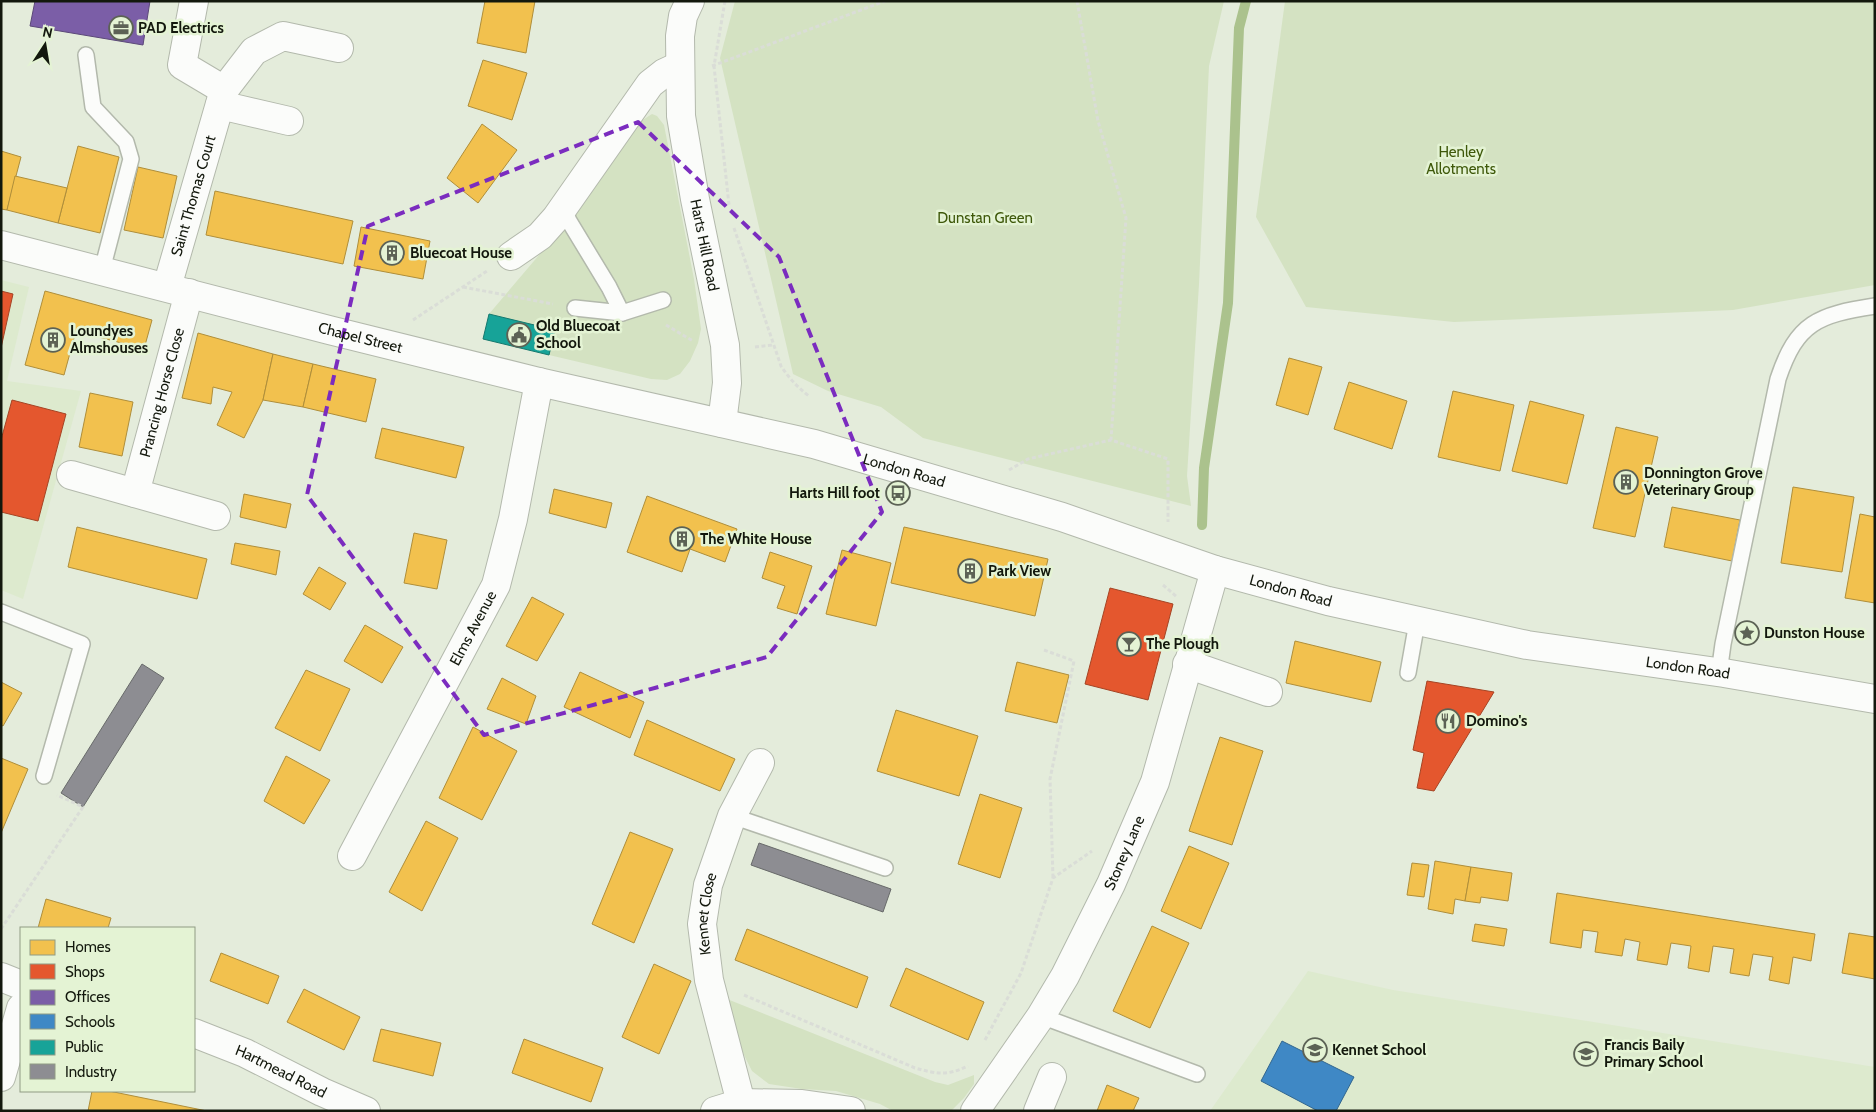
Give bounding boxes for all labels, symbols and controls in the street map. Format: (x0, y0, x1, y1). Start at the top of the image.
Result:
office icon: PAD Electrics (108, 15, 134, 41)
place label: PAD Electrics (138, 19, 224, 37)
north arrow (20, 20, 70, 70)
text: N (41, 22, 54, 42)
street label: Saint Thomas Court (167, 133, 219, 258)
park label: Henley Allotments (1426, 143, 1496, 178)
street label: Harts Hill Road (686, 197, 723, 293)
park label: Dunstan Green (937, 209, 1033, 227)
building icon: Bluecoat House (379, 240, 405, 266)
place label: Bluecoat House (410, 244, 512, 262)
place label: Old Bluecoat School (536, 317, 620, 352)
street label: Chapel Street (316, 319, 404, 357)
place label: Loundyes Almshouses (70, 322, 148, 357)
public building icon: Old Bluecoat School (506, 322, 532, 348)
street label: Prancing Horse Close (136, 326, 188, 459)
building icon: Loundyes Almshouses (40, 327, 66, 353)
street label: London Road (861, 450, 947, 491)
place label: Donnington Grove Veterinary Group (1644, 464, 1763, 499)
building icon: Donnington Grove Veterinary Group (1613, 469, 1639, 495)
bus stop icon: Harts Hill foot (885, 480, 911, 506)
place label: Harts Hill foot (789, 484, 880, 502)
building icon: The White House (669, 526, 695, 552)
place label: The White House (700, 530, 812, 548)
building icon: Park View (957, 558, 983, 584)
place label: Park View (988, 562, 1051, 580)
street label: London Road (1247, 571, 1334, 611)
street label: Elms Avenue (446, 587, 500, 669)
place icon: Dunston House (1734, 620, 1760, 646)
place label: Dunston House (1764, 624, 1865, 642)
bar icon: The Plough (1116, 631, 1142, 657)
place label: The Plough (1146, 635, 1219, 653)
street label: London Road (1645, 653, 1731, 683)
restaurant icon: Domino's (1435, 708, 1461, 734)
place label: Domino's (1466, 712, 1527, 730)
street label: Stoney Lane (1100, 813, 1149, 893)
street label: Kennet Close (693, 870, 721, 956)
legend (20, 927, 195, 1092)
text: Homes (65, 938, 111, 956)
text: Shops (65, 963, 105, 981)
text: Offices (65, 988, 110, 1006)
text: Schools (65, 1013, 115, 1031)
place label: Francis Baily Primary School (1604, 1036, 1703, 1071)
school or university icon: Kennet School (1302, 1037, 1328, 1063)
text: Public (65, 1038, 103, 1056)
street label: Hartmead Road (233, 1041, 329, 1102)
place label: Kennet School (1332, 1041, 1426, 1059)
school or university icon: Francis Baily Primary School (1573, 1041, 1599, 1067)
text: Industry (65, 1063, 117, 1081)

